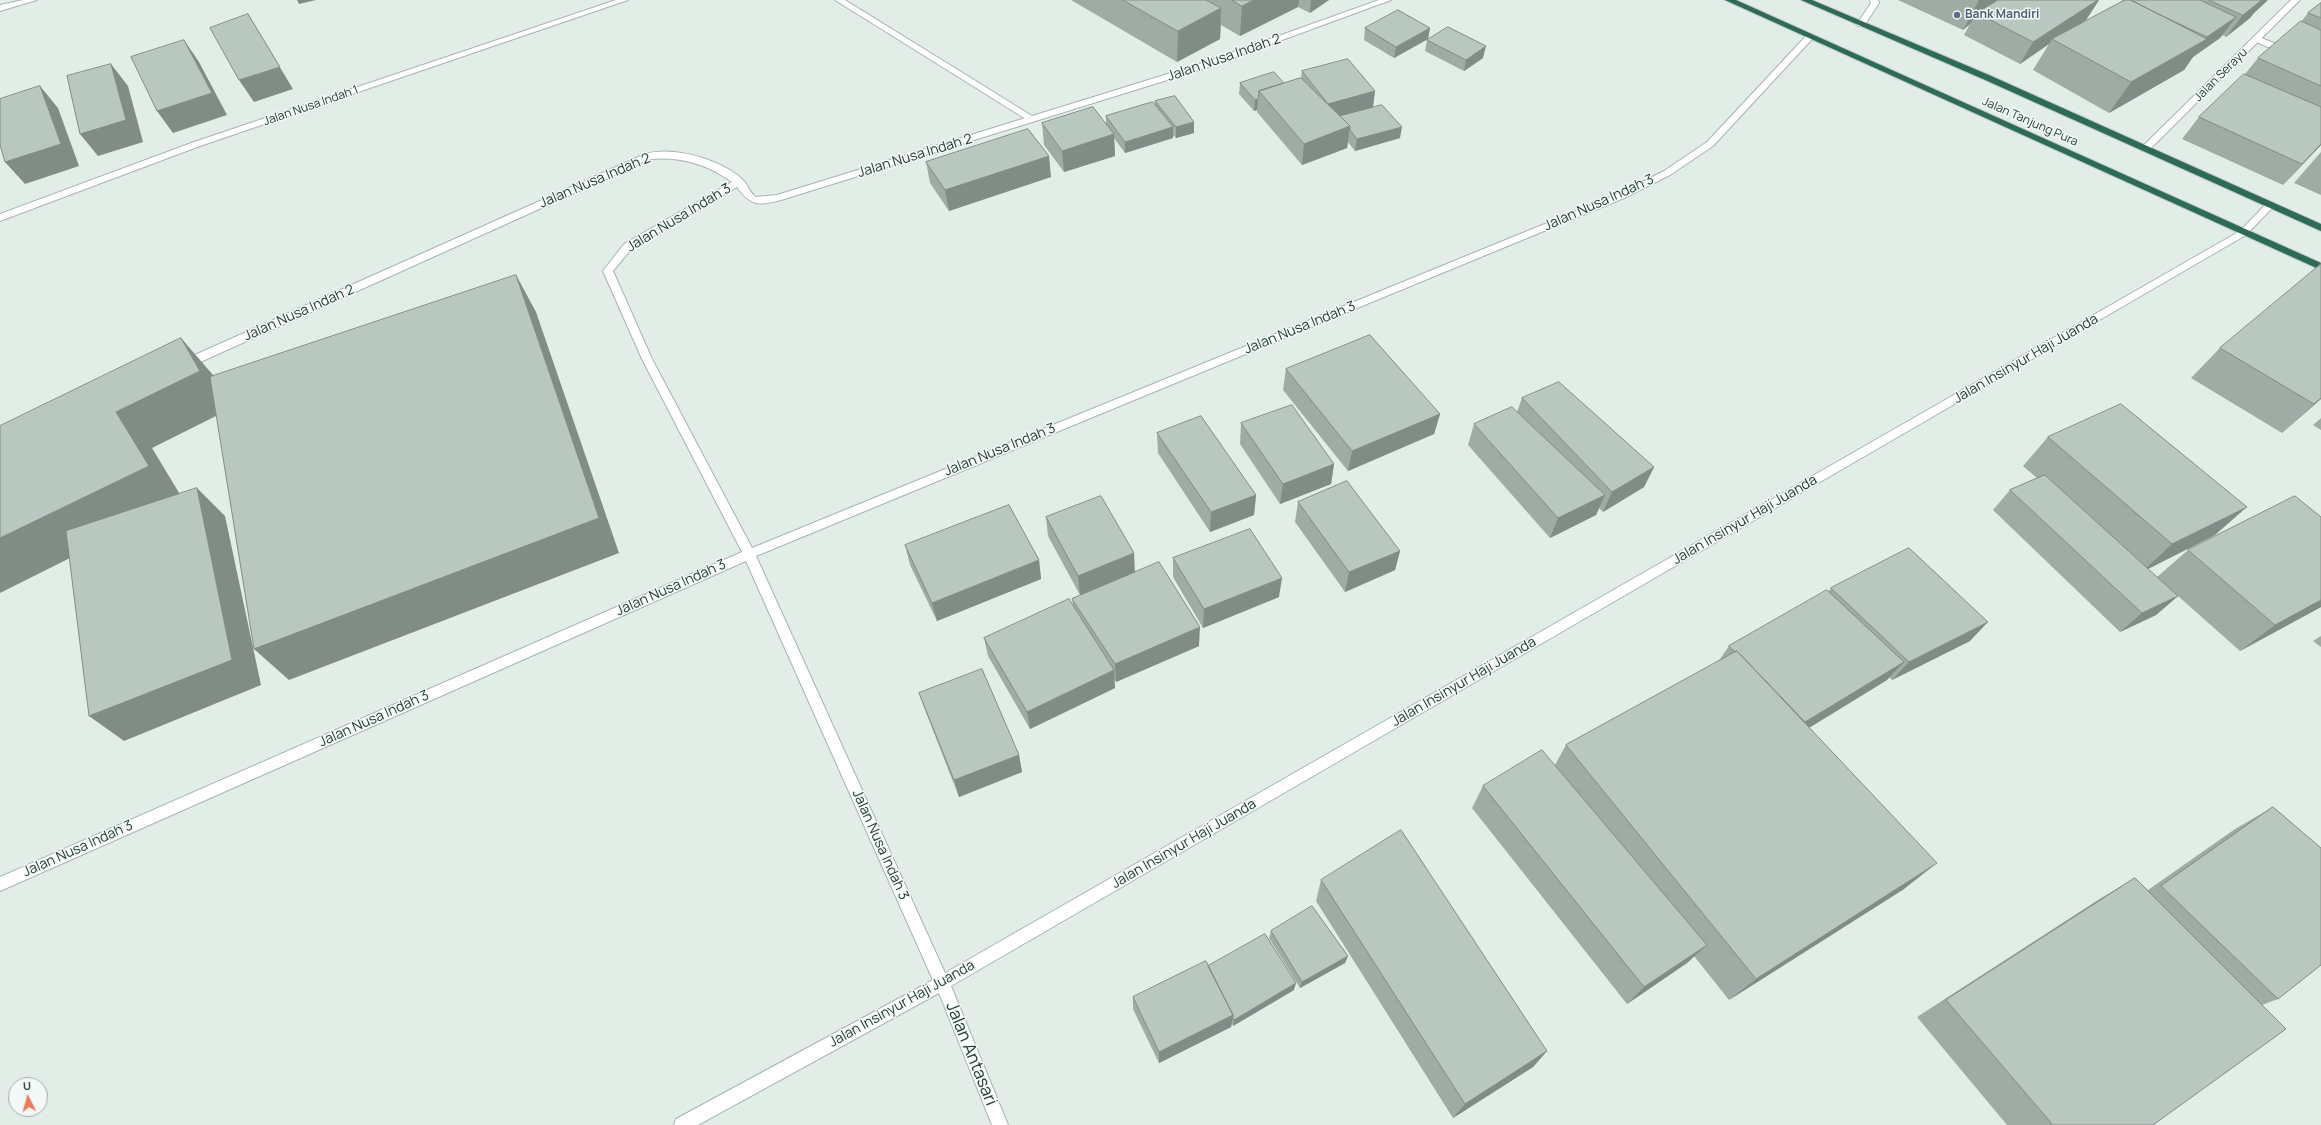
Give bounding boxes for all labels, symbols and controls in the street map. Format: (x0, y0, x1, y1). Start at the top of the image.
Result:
place label: Bank Mandiri (1965, 8, 2039, 22)
marker: Bank Mandiri (1952, 10, 1962, 20)
street label: Jalan Nusa Indah 2 (1165, 31, 1283, 85)
street label: Jalan Serayu (2191, 45, 2251, 105)
street label: Jalan Nusa Indah 1 (261, 83, 361, 129)
street label: Jalan Tanjung Pura (1980, 94, 2080, 150)
street label: Jalan Nusa Indah 2 (856, 131, 974, 181)
street label: Jalan Nusa Indah 2 (537, 150, 653, 212)
street label: Jalan Nusa Indah 3 (1541, 171, 1657, 235)
street label: Jalan Nusa Indah 3 (624, 180, 734, 256)
street label: Jalan Nusa Indah 2 (241, 281, 357, 345)
street label: Jalan Nusa Indah 3 (1242, 298, 1358, 358)
street label: Jalan Insinyur Haji Juanda (1951, 311, 2101, 407)
street label: Jalan Nusa Indah 3 (942, 420, 1058, 480)
street label: Jalan Insinyur Haji Juanda (1670, 472, 1820, 568)
street label: Jalan Nusa Indah 3 (613, 556, 729, 620)
street label: Jalan Insinyur Haji Juanda (1389, 634, 1539, 730)
street label: Jalan Nusa Indah 3 (316, 687, 432, 751)
street label: Jalan Nusa Indah 3 (848, 787, 912, 903)
street label: Jalan Insinyur Haji Juanda (1109, 796, 1259, 892)
street label: Jalan Nusa Indah 3 (20, 817, 136, 881)
street label: Jalan Insinyur Haji Juanda (826, 957, 978, 1051)
street label: Jalan Antasari (941, 999, 1001, 1109)
north arrow (8, 1077, 48, 1117)
text: U (22, 1078, 32, 1093)

